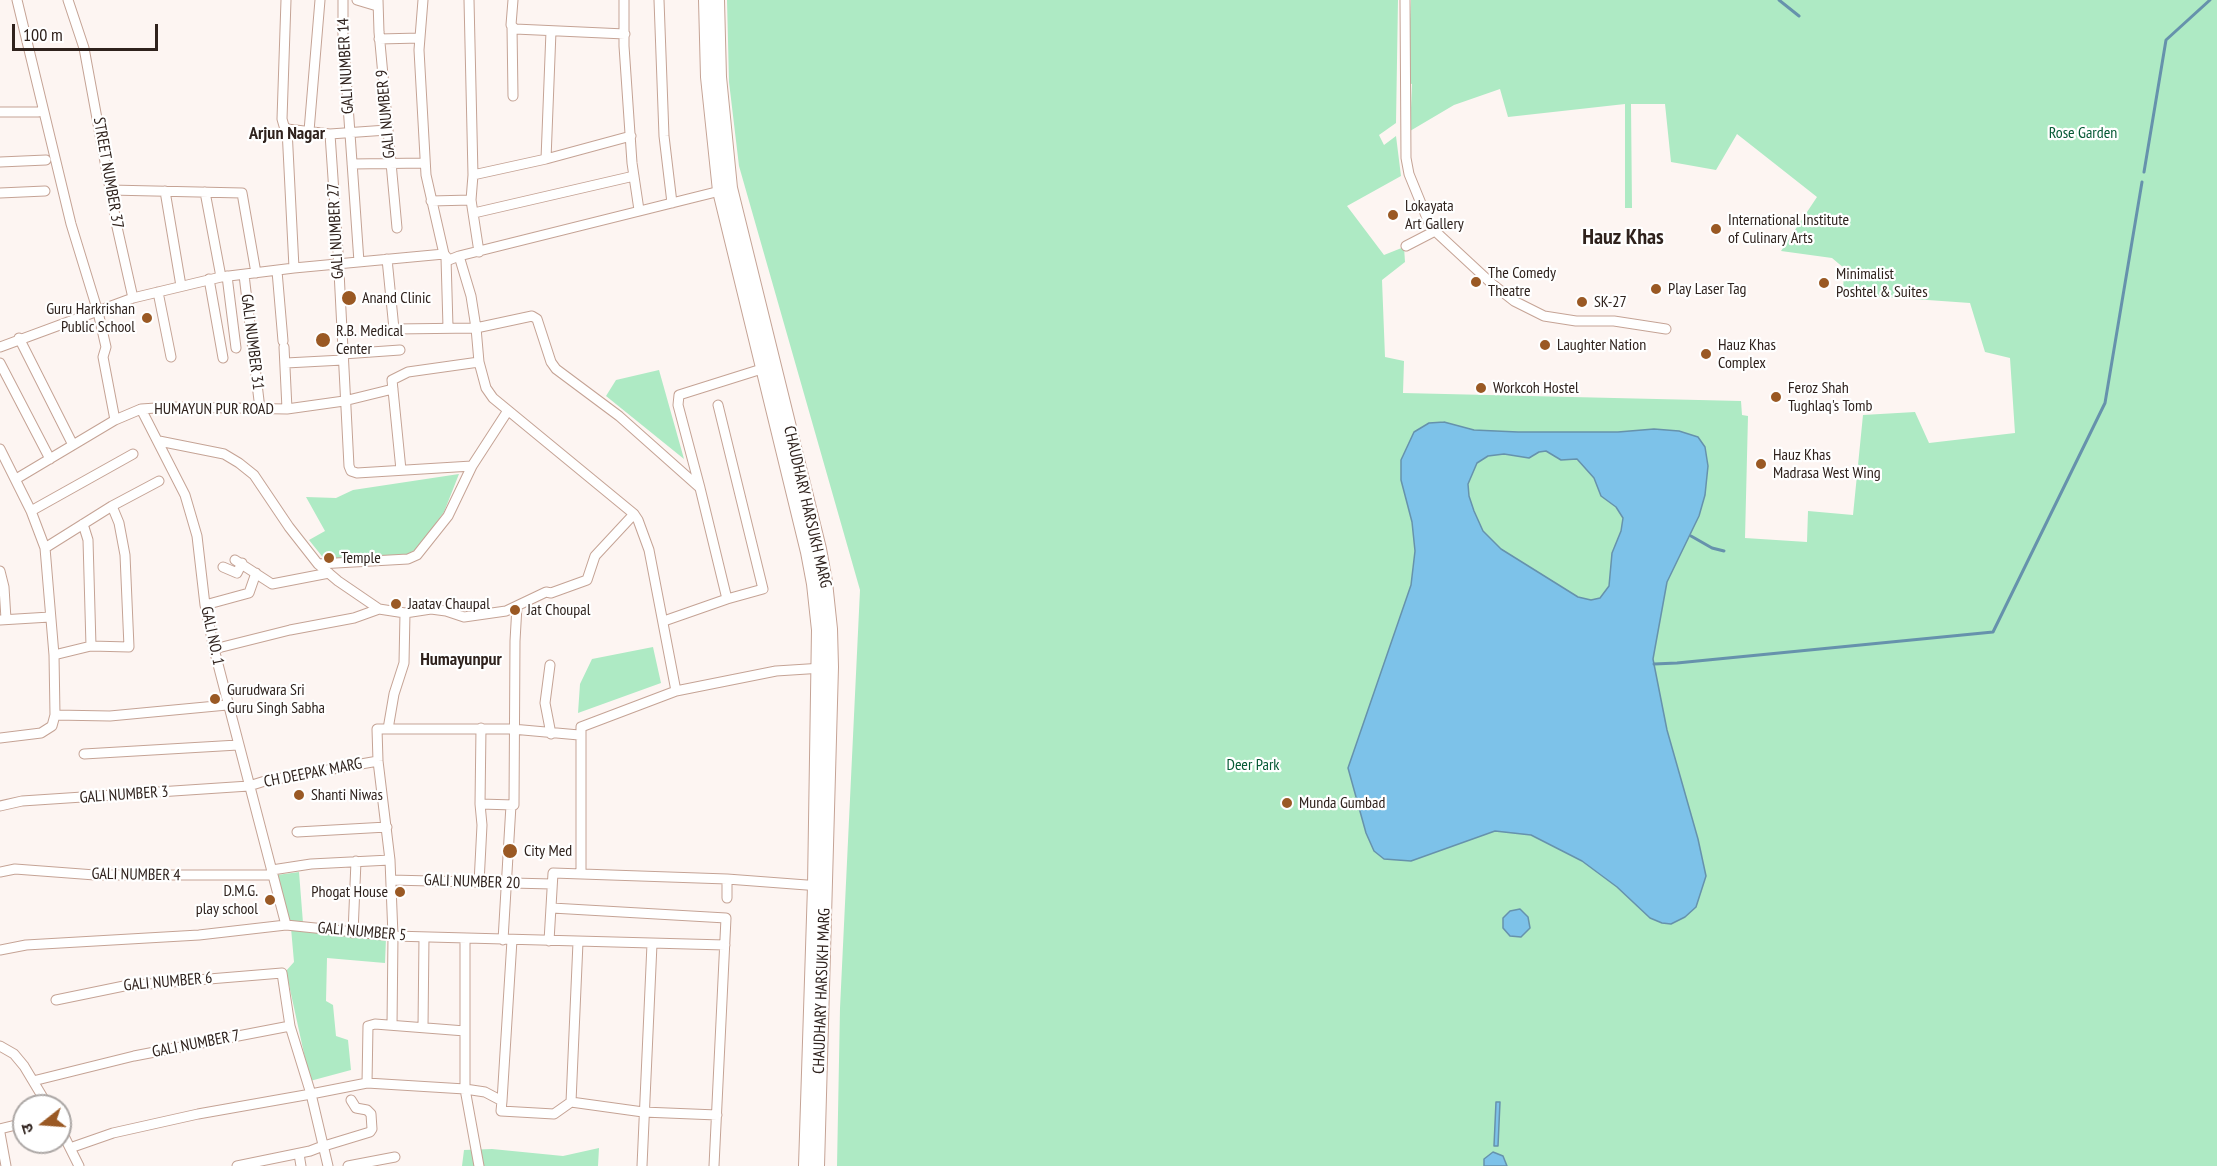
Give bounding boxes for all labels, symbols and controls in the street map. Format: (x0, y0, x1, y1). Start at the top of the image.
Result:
scale bar (15, 12, 160, 50)
street label: GALI NUMBER 14 (334, 17, 358, 115)
text: 100 m (23, 23, 63, 46)
street label: GALI NUMBER 9 (373, 69, 399, 159)
street label: STREET NUMBER 37 (89, 116, 127, 230)
district label: Arjun Nagar (249, 123, 325, 145)
park label: Rose Garden (2049, 123, 2117, 143)
street label: GALI NUMBER 27 (324, 182, 348, 280)
place label: Lokayata Art Gallery (1405, 196, 1464, 234)
marker: Lokayata Art Gallery (1386, 208, 1400, 222)
place label: International Institute of Culinary Arts (1728, 210, 1849, 248)
marker: International Institute of Culinary Arts (1709, 222, 1723, 236)
district label: Hauz Khas (1582, 225, 1664, 251)
place label: The Comedy Theatre (1488, 263, 1556, 301)
place label: Minimalist Poshtel & Suites (1836, 264, 1928, 302)
marker: The Comedy Theatre (1469, 275, 1483, 289)
marker: Minimalist Poshtel & Suites (1817, 276, 1831, 290)
place label: Play Laser Tag (1668, 279, 1746, 299)
marker: Play Laser Tag (1649, 282, 1663, 296)
place label: Anand Clinic (362, 288, 431, 308)
marker: Anand Clinic (340, 289, 358, 307)
place label: SK-27 (1594, 292, 1627, 312)
street label: GALI NUMBER 31 (237, 293, 267, 391)
marker: SK-27 (1575, 295, 1589, 309)
place label: Guru Harkrishan Public School (46, 299, 135, 337)
marker: Guru Harkrishan Public School (140, 311, 154, 325)
place label: R.B. Medical Center (336, 321, 403, 359)
marker: R.B. Medical Center (314, 331, 332, 349)
place label: Laughter Nation (1557, 335, 1646, 355)
place label: Hauz Khas Complex (1718, 335, 1776, 373)
marker: Laughter Nation (1538, 338, 1552, 352)
marker: Hauz Khas Complex (1699, 347, 1713, 361)
place label: Workcoh Hostel (1493, 378, 1579, 398)
place label: Feroz Shah Tughlaq's Tomb (1788, 378, 1872, 416)
marker: Workcoh Hostel (1474, 381, 1488, 395)
marker: Feroz Shah Tughlaq's Tomb (1769, 390, 1783, 404)
street label: HUMAYUN PUR ROAD (154, 399, 274, 419)
street label: CHAUDHARY HARSUKH MARG (779, 424, 835, 590)
place label: Hauz Khas Madrasa West Wing (1773, 445, 1881, 483)
marker: Hauz Khas Madrasa West Wing (1754, 457, 1768, 471)
place label: Temple (341, 548, 381, 568)
marker: Temple (322, 551, 336, 565)
place label: Jaatav Chaupal (408, 594, 490, 614)
marker: Jaatav Chaupal (389, 597, 403, 611)
place label: Jat Choupal (527, 600, 590, 620)
marker: Jat Choupal (508, 603, 522, 617)
street label: GALI NO. 1 (196, 605, 228, 667)
district label: Humayunpur (420, 649, 502, 671)
place label: Gurudwara Sri Guru Singh Sabha (227, 680, 325, 718)
marker: Gurudwara Sri Guru Singh Sabha (208, 692, 222, 706)
street label: CH DEEPAK MARG (262, 754, 364, 792)
park label: Deer Park (1226, 755, 1280, 775)
street label: GALI NUMBER 3 (79, 782, 169, 808)
place label: Shanti Niwas (311, 785, 383, 805)
marker: Shanti Niwas (292, 788, 306, 802)
place label: Munda Gumbad (1299, 793, 1385, 813)
marker: Munda Gumbad (1280, 796, 1294, 810)
place label: City Med (524, 841, 572, 861)
marker: City Med (501, 842, 519, 860)
street label: GALI NUMBER 4 (91, 865, 181, 885)
street label: GALI NUMBER 20 (424, 871, 520, 893)
place label: D.M.G. play school (196, 881, 258, 919)
place label: Phogat House (311, 882, 388, 902)
marker: Phogat House (393, 885, 407, 899)
marker: D.M.G. play school (263, 893, 277, 907)
street label: CHAUDHARY HARSUKH MARG (810, 908, 834, 1074)
street label: GALI NUMBER 5 (317, 919, 407, 945)
street label: GALI NUMBER 6 (123, 969, 213, 995)
street label: GALI NUMBER 7 (150, 1026, 242, 1062)
north arrow (12, 1094, 72, 1154)
text: उ (16, 1121, 38, 1136)

